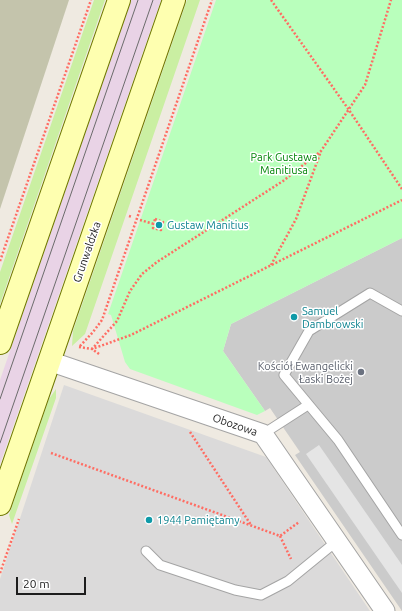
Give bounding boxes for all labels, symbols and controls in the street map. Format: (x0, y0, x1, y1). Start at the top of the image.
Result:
park label: Park Gustawa Manitiusa (251, 150, 317, 176)
place label: Gustaw Manitius (167, 218, 249, 232)
street label: Grunwaldzka (70, 220, 104, 284)
marker: Gustaw Manitius (154, 220, 164, 230)
place label: Samuel Dambrowski (302, 304, 363, 330)
marker: Samuel Dambrowski (289, 312, 299, 322)
place label: Kościół Ewangelicki Łaski Bożej (258, 359, 353, 385)
marker: Kościół Ewangelicki Łaski Bożej (356, 367, 366, 377)
street label: Obozowa (211, 411, 259, 439)
place label: 1944 Pamiętamy (157, 513, 239, 527)
marker: 1944 Pamiętamy (144, 515, 154, 525)
scale bar (18, 569, 88, 595)
text: 20 m (23, 577, 50, 590)

